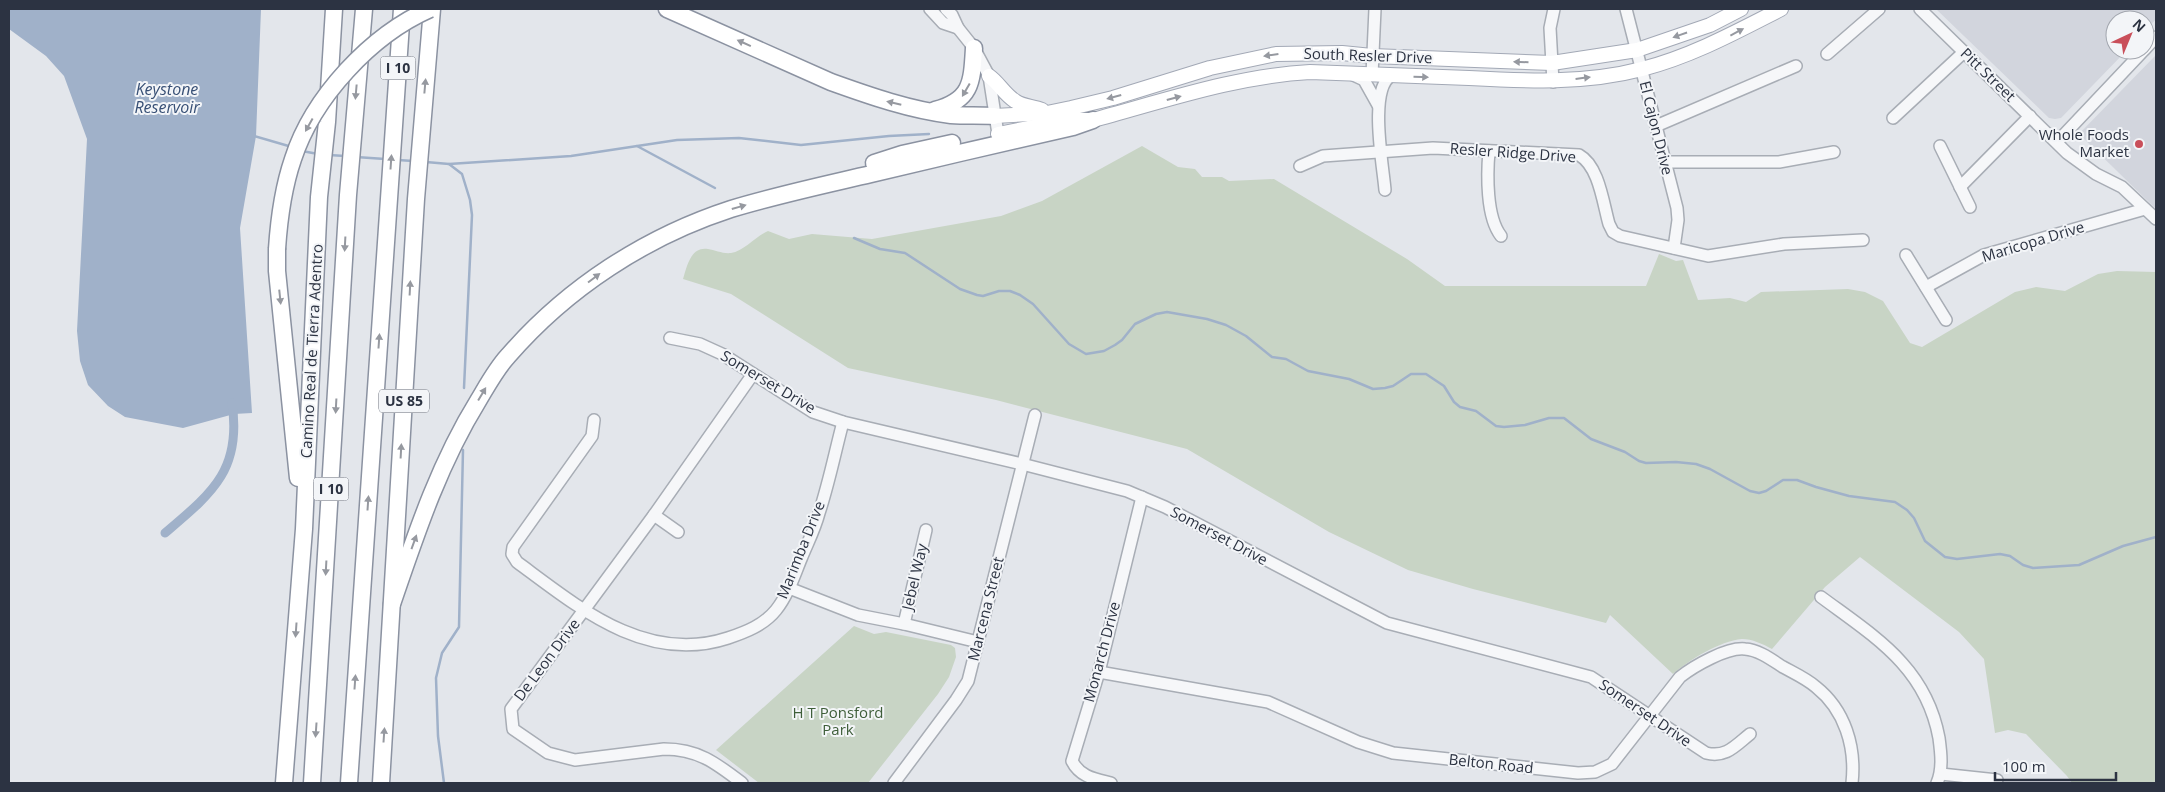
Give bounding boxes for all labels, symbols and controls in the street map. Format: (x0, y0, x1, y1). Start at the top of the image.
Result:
north arrow (2105, 10, 2155, 60)
text: N (2129, 14, 2150, 36)
one-way arrow (1730, 28, 1744, 36)
one-way arrow (1673, 32, 1688, 39)
one-way arrow (737, 38, 751, 46)
street label: South Resler Drive (1303, 43, 1433, 67)
street label: Pitt Street (1957, 43, 2021, 106)
one-way arrow (1263, 51, 1279, 59)
road number: I 10 (380, 56, 416, 80)
one-way arrow (1513, 58, 1529, 66)
one-way arrow (1413, 73, 1429, 81)
one-way arrow (1575, 74, 1591, 82)
water label: Keystone Reservoir (134, 78, 200, 118)
one-way arrow (421, 78, 429, 94)
street label: El Cajon Drive (1636, 79, 1678, 177)
one-way arrow (962, 83, 971, 97)
one-way arrow (352, 84, 360, 100)
one-way arrow (1107, 94, 1122, 102)
one-way arrow (1166, 94, 1181, 102)
one-way arrow (887, 99, 902, 107)
one-way arrow (305, 118, 313, 133)
place label: Whole Foods Market (2039, 124, 2129, 161)
street label: Resler Ridge Drive (1449, 138, 1577, 166)
marker: Whole Foods Market (2133, 138, 2145, 150)
one-way arrow (388, 154, 396, 170)
one-way arrow (732, 203, 747, 211)
street label: Maricopa Drive (1979, 216, 2086, 266)
one-way arrow (341, 236, 349, 252)
street label: Camino Real de Tierra Adentro (295, 243, 327, 459)
one-way arrow (587, 273, 600, 284)
one-way arrow (407, 280, 415, 296)
one-way arrow (276, 290, 284, 306)
one-way arrow (375, 332, 383, 348)
street label: Somerset Drive (717, 345, 820, 417)
one-way arrow (477, 388, 486, 401)
road number: US 85 (379, 390, 429, 412)
one-way arrow (331, 398, 339, 414)
one-way arrow (398, 442, 406, 458)
road number: I 10 (314, 478, 348, 500)
one-way arrow (364, 494, 372, 510)
street label: Marimba Drive (771, 498, 829, 601)
street label: Somerset Drive (1167, 501, 1272, 569)
one-way arrow (411, 534, 418, 549)
street label: Jebel Way (896, 541, 931, 614)
street label: Marcena Street (962, 554, 1008, 663)
one-way arrow (321, 560, 329, 576)
street label: Monarch Drive (1078, 599, 1124, 704)
street label: De Leon Drive (509, 614, 584, 705)
one-way arrow (292, 622, 300, 638)
one-way arrow (352, 674, 360, 690)
street label: Somerset Drive (1596, 674, 1696, 750)
park label: H T Ponsford Park (793, 702, 883, 739)
one-way arrow (311, 722, 319, 738)
one-way arrow (380, 726, 388, 742)
street label: Belton Road (1448, 749, 1535, 777)
scale bar (1995, 750, 2116, 782)
text: 100 m (2002, 756, 2046, 776)

